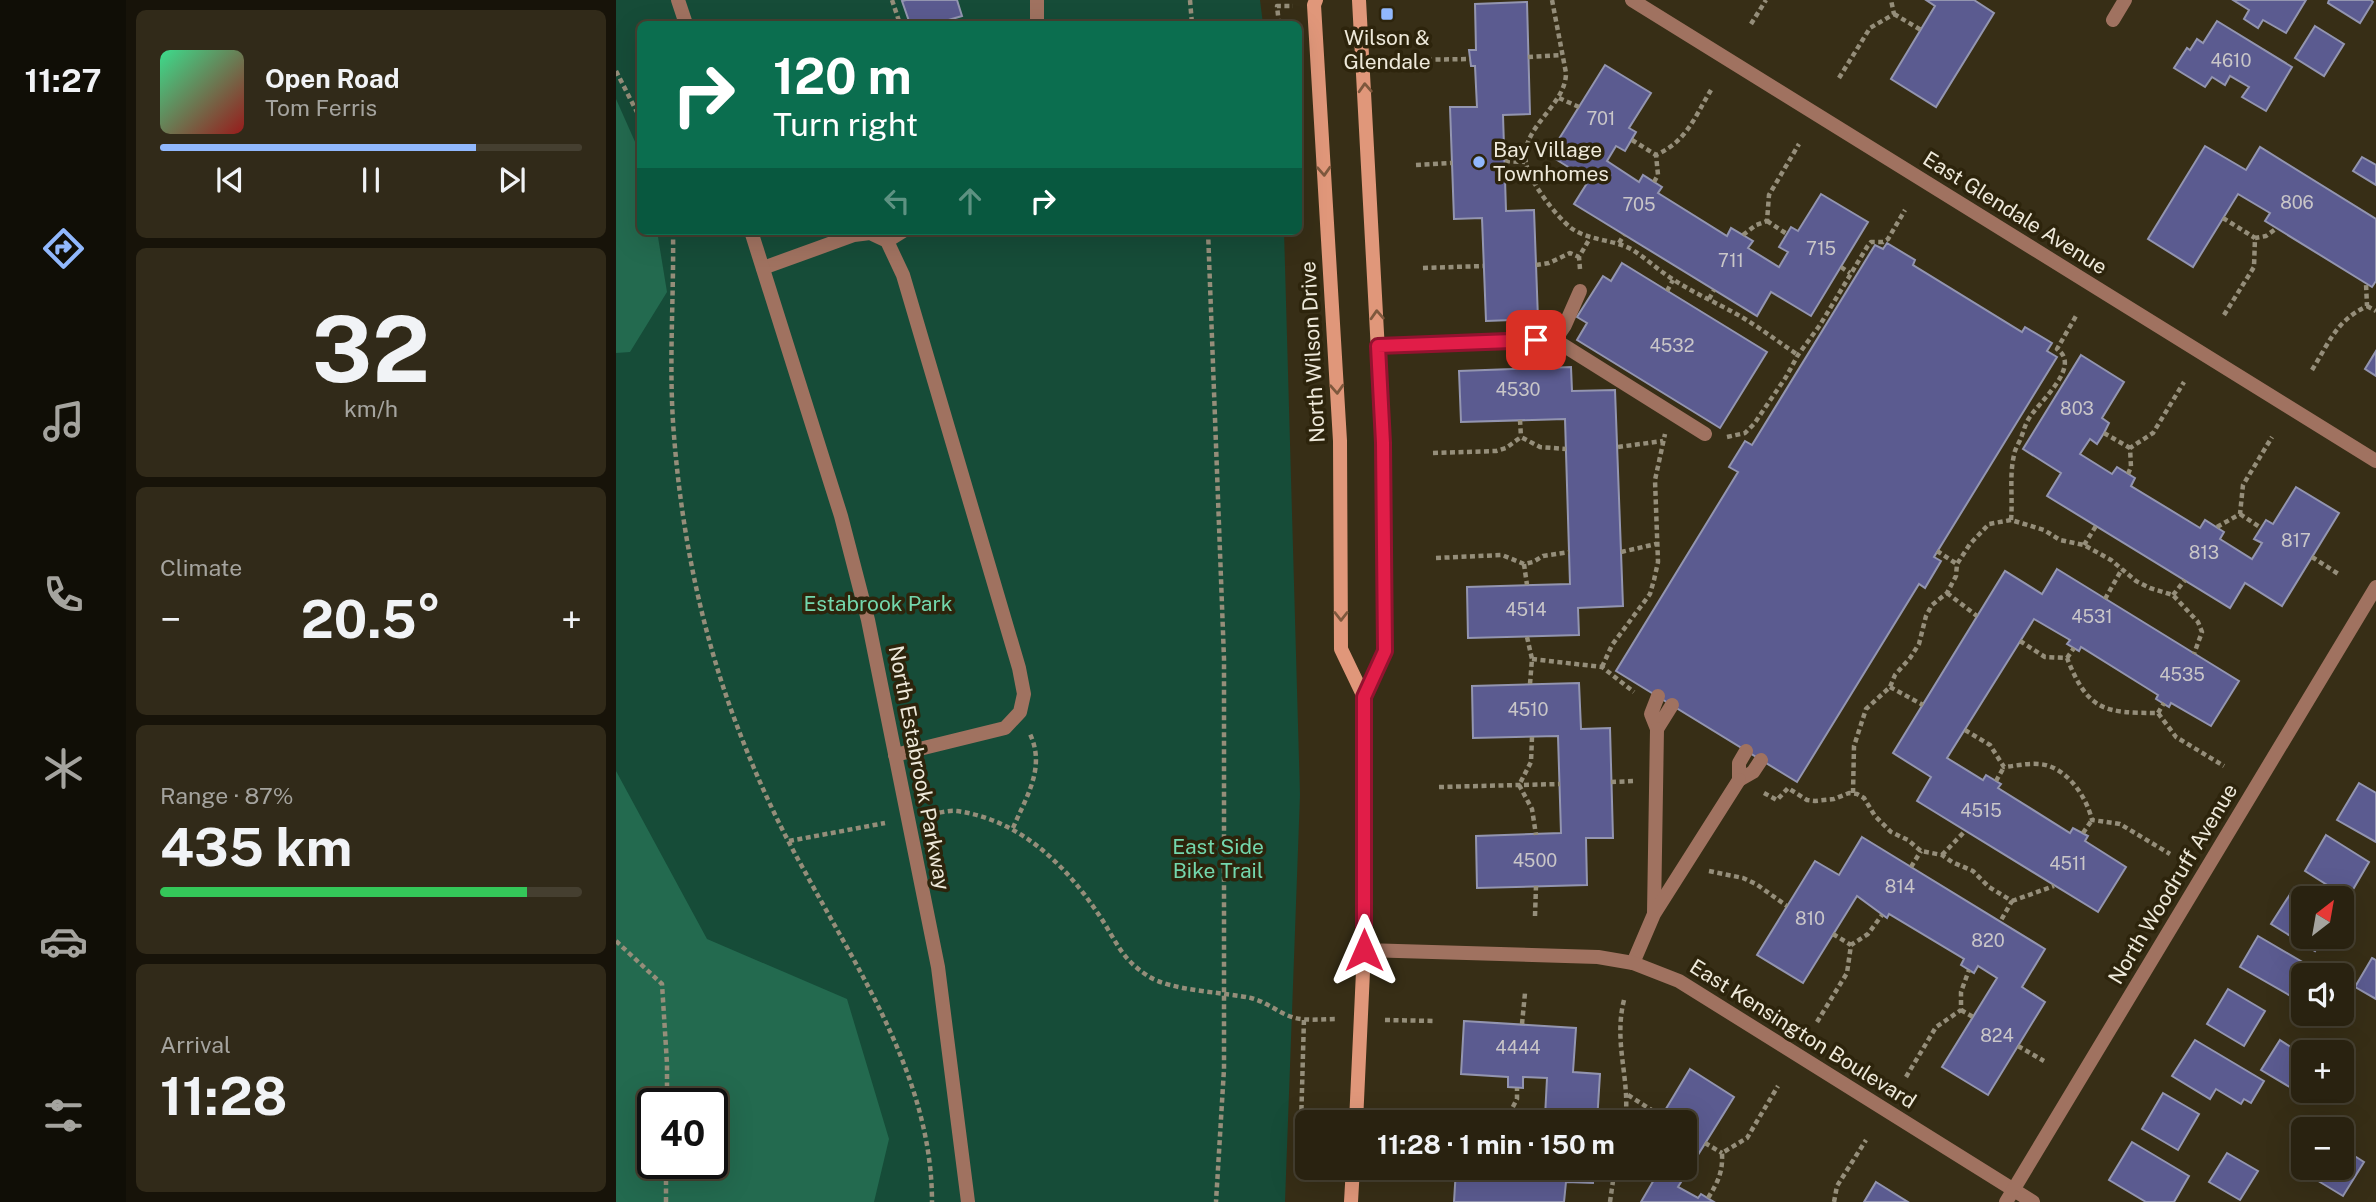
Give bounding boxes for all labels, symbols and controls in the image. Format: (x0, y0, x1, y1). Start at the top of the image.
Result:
marker: Wilson & Glendale (1379, 6, 1395, 22)
place label: Wilson & Glendale (1343, 25, 1431, 74)
text: 120 m (773, 47, 912, 105)
icon: right (658, 49, 749, 140)
house number: 4610 (2211, 50, 2251, 71)
text: 11:27 (24, 62, 102, 99)
text: Open Road (265, 63, 400, 94)
one-way arrow (1358, 82, 1373, 93)
text: Tom Ferris (265, 94, 377, 121)
text: Turn right (773, 106, 918, 143)
house number: 701 (1587, 108, 1615, 129)
place label: Bay Village Townhomes (1493, 137, 1609, 186)
street label: East Glendale Avenue (1919, 146, 2112, 279)
marker: Bay Village Townhomes (1471, 154, 1487, 170)
icon: previous (211, 161, 249, 199)
icon: pause (352, 161, 390, 199)
icon: next (493, 161, 531, 199)
one-way arrow (1316, 166, 1331, 177)
icon: left (878, 182, 916, 220)
icon: ahead (951, 182, 989, 220)
icon: right (1024, 182, 1062, 220)
house number: 806 (2280, 192, 2314, 213)
house number: 705 (1623, 194, 1656, 215)
icon: directions (39, 224, 88, 273)
house number: 715 (1806, 238, 1836, 259)
house number: 711 (1718, 250, 1744, 271)
street label: North Wilson Drive (1295, 261, 1330, 443)
text: 32 (312, 296, 430, 402)
one-way arrow (1369, 309, 1384, 320)
pin (1506, 310, 1566, 370)
icon: arrive (1517, 321, 1555, 359)
house number: 4532 (1650, 335, 1694, 356)
house number: 4530 (1496, 379, 1540, 400)
one-way arrow (1329, 383, 1344, 394)
text: km/h (344, 395, 398, 422)
icon: music (39, 397, 88, 446)
house number: 803 (2060, 398, 2094, 419)
house number: 817 (2281, 530, 2311, 551)
house number: 813 (2189, 542, 2219, 563)
text: Climate (160, 554, 242, 581)
icon: phone (39, 570, 88, 619)
text: 20.5° (301, 589, 441, 650)
park label: Estabrook Park (804, 591, 953, 616)
text: − (160, 597, 181, 642)
text: + (561, 597, 582, 642)
house number: 4514 (1505, 599, 1547, 620)
house number: 4531 (2071, 606, 2113, 627)
one-way arrow (1333, 611, 1349, 622)
street label: North Estabrook Parkway (883, 643, 955, 892)
house number: 4535 (2159, 664, 2205, 685)
house number: 4510 (1507, 699, 1549, 720)
icon: climate (39, 744, 88, 793)
street label: North Woodruff Avenue (2103, 779, 2242, 989)
text: Range · 87% (160, 782, 294, 809)
house number: 4515 (1960, 800, 2002, 821)
text: 435 km (160, 817, 352, 878)
park label: East Side Bike Trail (1172, 834, 1264, 883)
house number: 4500 (1513, 850, 1557, 871)
house number: 4511 (2049, 853, 2087, 874)
house number: 814 (1885, 876, 1915, 897)
north arrow (2291, 886, 2354, 948)
map controls (2291, 886, 2354, 1180)
house number: 810 (1795, 908, 1825, 929)
position arrow (1327, 913, 1401, 987)
icon: car (39, 917, 88, 966)
house number: 820 (1971, 930, 2005, 951)
street label: East Kensington Boulevard (1685, 953, 1921, 1114)
button: sound (2291, 963, 2354, 1026)
house number: 824 (1980, 1025, 2014, 1046)
text: Arrival (160, 1031, 231, 1058)
house number: 4444 (1495, 1037, 1541, 1058)
button: + (2291, 1040, 2354, 1103)
text: 11:28 (160, 1066, 287, 1127)
speed limit sign: 40 (637, 1088, 728, 1179)
icon: filters (39, 1091, 88, 1140)
button: − (2291, 1117, 2354, 1180)
text: 11:28 · 1 min · 150 m (1377, 1129, 1615, 1160)

